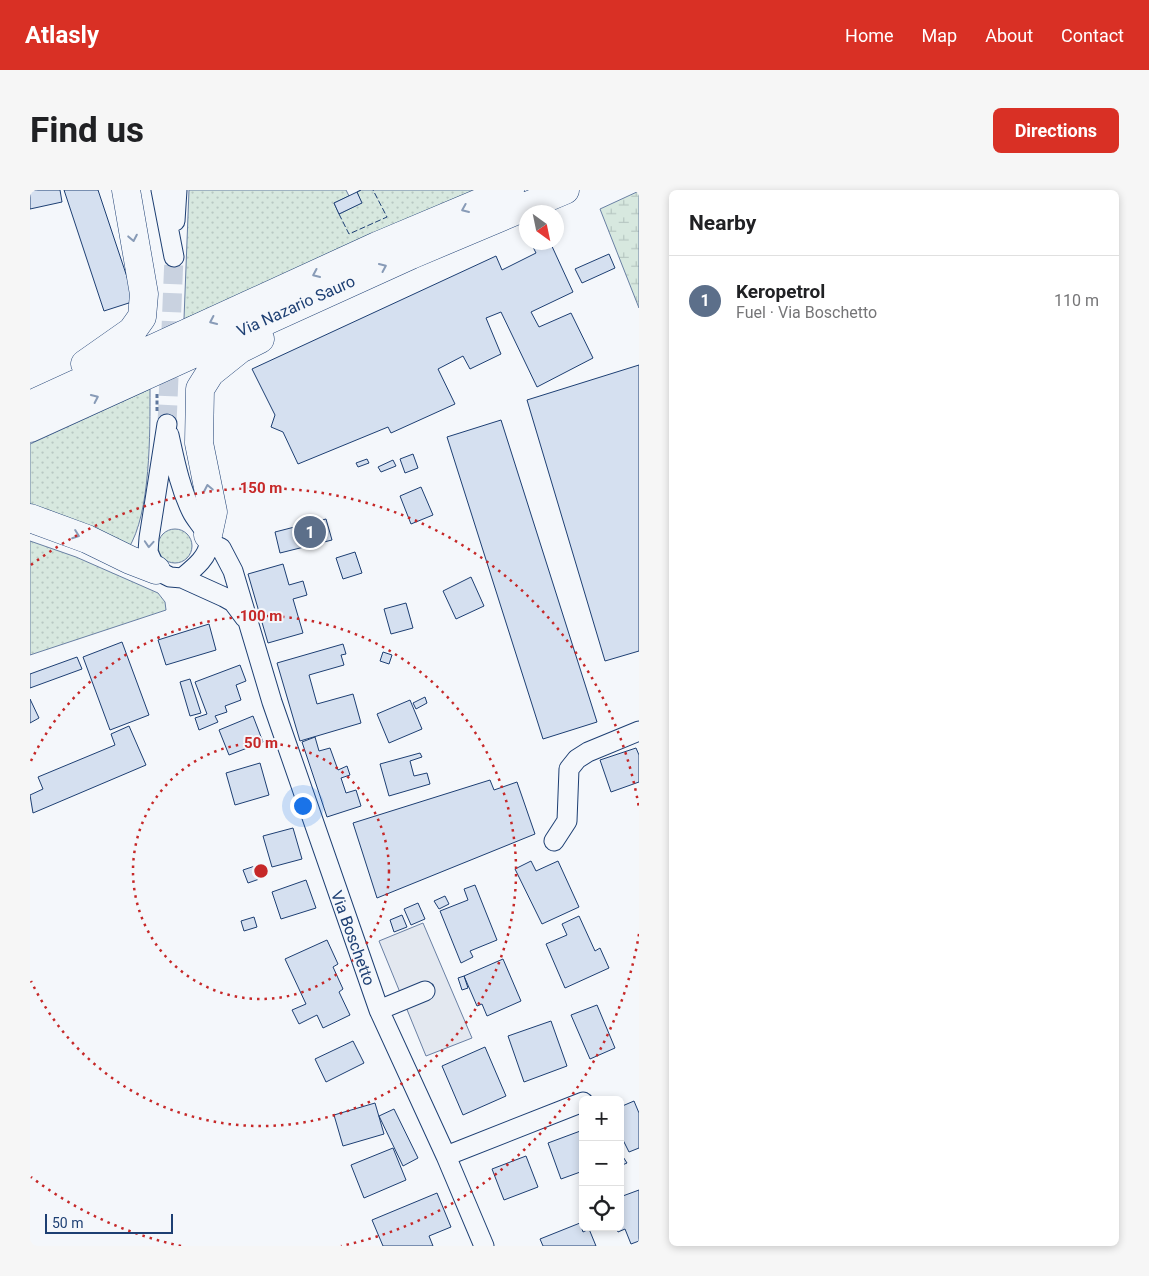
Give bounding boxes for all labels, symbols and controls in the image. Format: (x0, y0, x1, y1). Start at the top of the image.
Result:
text: Atlasly (25, 21, 99, 49)
text: Home (845, 25, 894, 46)
text: Map (922, 25, 957, 46)
text: About (985, 25, 1033, 46)
text: Contact (1061, 25, 1124, 46)
button: Directions (993, 108, 1119, 153)
text: Find us (30, 110, 144, 151)
one-way arrow (461, 203, 470, 213)
north arrow (519, 205, 564, 250)
text: Nearby (689, 211, 756, 235)
one-way arrow (128, 234, 138, 243)
one-way arrow (378, 263, 387, 274)
one-way arrow (312, 267, 321, 278)
street label: Via Nazario Sauro (234, 271, 358, 341)
text: Keropetrol (736, 280, 825, 303)
text: 1 (700, 291, 710, 310)
text: 110 m (1054, 291, 1099, 310)
text: Fuel · Via Boschetto (736, 303, 877, 322)
one-way arrow (209, 314, 218, 324)
one-way arrow (90, 394, 99, 405)
text: 150 m (240, 479, 282, 497)
one-way arrow (203, 483, 214, 492)
pin: 1 (294, 513, 326, 551)
one-way arrow (71, 529, 79, 539)
one-way arrow (143, 540, 154, 548)
text: 100 m (240, 607, 282, 625)
text: 50 m (244, 734, 278, 752)
your location (290, 793, 316, 819)
centre of rings (252, 862, 270, 880)
street label: Via Boschetto (327, 888, 379, 988)
map controls (579, 1096, 624, 1231)
button: + (579, 1096, 624, 1141)
button: − (579, 1141, 624, 1186)
button: locate (579, 1186, 624, 1231)
scale bar (45, 1211, 172, 1234)
text: 50 m (52, 1215, 84, 1231)

